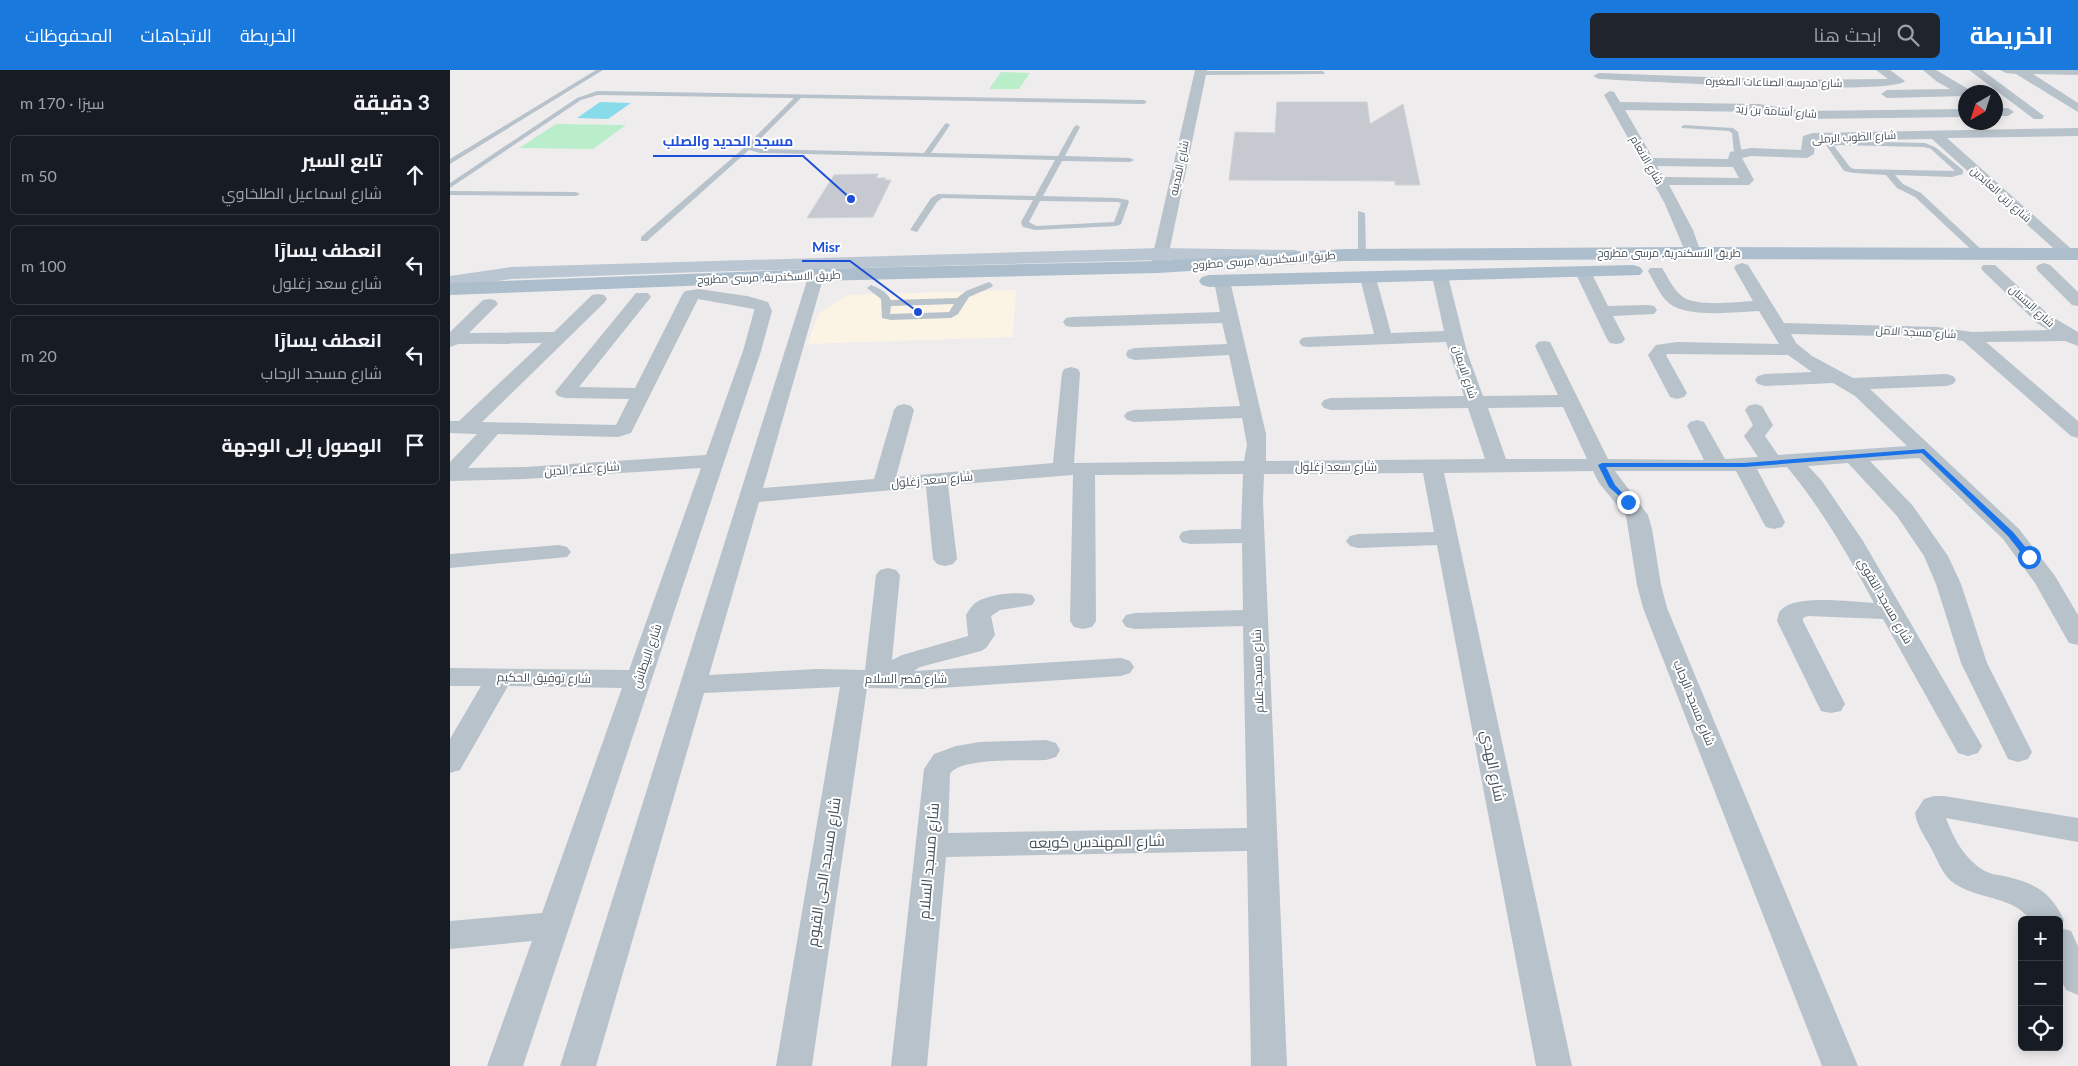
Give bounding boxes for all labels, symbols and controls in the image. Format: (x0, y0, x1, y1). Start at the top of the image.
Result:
search box (1590, 13, 1940, 58)
text: الخريطة (1970, 20, 2053, 49)
icon: search (1894, 21, 1922, 49)
text: ابحث هنا (1813, 23, 1882, 46)
text: المحفوظات (25, 24, 113, 46)
text: الاتجاهات (141, 24, 212, 46)
text: الخريطة (240, 24, 296, 46)
street label: شارع مدرسه الصناعات الصغيره (1706, 74, 1842, 91)
north arrow (1958, 85, 2003, 130)
text: 3 دقيقة (353, 89, 430, 114)
text: سيرًا · 170 m (20, 93, 105, 112)
street label: شارع أسامة بن زيد (1735, 101, 1817, 122)
callout: مسجد الحديد والصلب (653, 127, 803, 156)
street label: شارع الطوب الرملى (1812, 128, 1896, 147)
text: مسجد الحديد والصلب (663, 132, 793, 150)
street label: شارع الانعام (1627, 133, 1667, 187)
street label: شارع المدينه (1166, 139, 1193, 197)
text: تابع السير (302, 148, 382, 171)
icon: ahead (401, 161, 429, 189)
street label: شارع زين العابدين (1967, 163, 2034, 226)
text: 50 m (21, 166, 57, 185)
text: شارع اسماعيل الطلخاوي (221, 183, 382, 202)
callout: Misr (802, 232, 850, 261)
text: انعطف يسارًا (274, 238, 382, 261)
text: Misr (812, 238, 841, 255)
street label: طريق الاسكندرية, مرسى مطروح (1597, 246, 1741, 261)
street label: طريق الاسكندرية, مرسى مطروح (1192, 248, 1336, 273)
icon: left (401, 251, 429, 279)
text: 100 m (21, 256, 66, 275)
street label: طريق الاسكندرية, مرسى مطروح (697, 267, 841, 288)
text: شارع سعد زغلول (272, 273, 382, 292)
street label: شارع البستان (2006, 282, 2058, 331)
street label: شارع مسجد الامل (1875, 323, 1957, 342)
text: انعطف يسارًا (274, 328, 382, 351)
icon: left (401, 341, 429, 369)
street label: شارع الايمان (1449, 344, 1480, 401)
text: 20 m (21, 346, 57, 365)
text: شارع مسجد الرحاب (261, 363, 382, 382)
icon: arrive (401, 431, 429, 459)
text: الوصول إلى الوجهة (221, 433, 382, 456)
street label: شارع علاء الدين (544, 458, 620, 480)
street label: شارع سعد زغلول (1295, 459, 1377, 475)
street label: شارع سعد زغلول (890, 468, 974, 492)
route end (1617, 491, 1640, 514)
route start (2018, 546, 2041, 569)
street label: شارع مسجد التقوي (1852, 555, 1916, 648)
street label: شارع البيطاش (629, 622, 665, 690)
street label: شارع مسجد علام (1249, 629, 1267, 713)
street label: شارع مسجد الرحاب (1670, 658, 1718, 748)
street label: شارع توفيق الحكيم (497, 669, 591, 687)
street label: شارع قصر السلام (865, 671, 947, 687)
street label: شارع الهدي (1474, 729, 1510, 804)
street label: شارع مسجد الحى القيوم (802, 796, 847, 948)
street label: شارع مسجد السلام (914, 802, 945, 920)
street label: شارع المهندس كويعه (1029, 831, 1165, 854)
map controls (2018, 916, 2063, 1051)
button: + (2018, 916, 2063, 961)
button: − (2018, 961, 2063, 1006)
button: locate (2018, 1006, 2063, 1051)

